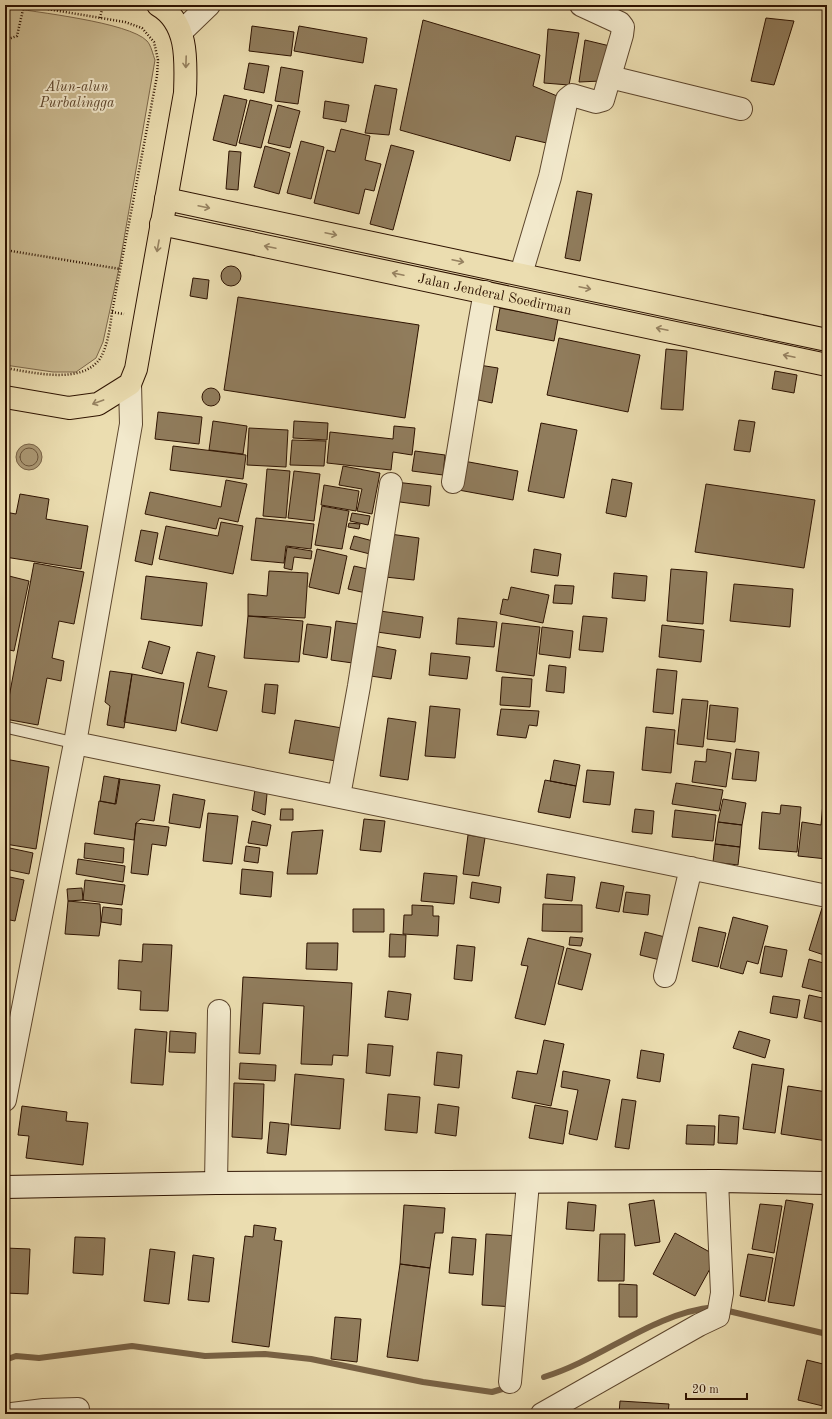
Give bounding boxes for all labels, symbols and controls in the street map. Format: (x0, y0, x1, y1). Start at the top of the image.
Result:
one-way arrow (182, 55, 190, 68)
park label: Alun-alun Purbalingga (38, 80, 115, 111)
one-way arrow (197, 204, 210, 212)
one-way arrow (324, 231, 337, 239)
one-way arrow (153, 239, 161, 252)
one-way arrow (264, 242, 277, 250)
one-way arrow (451, 258, 464, 266)
one-way arrow (391, 269, 404, 277)
street label: Jalan Jenderal Soedirman (416, 272, 573, 318)
one-way arrow (579, 285, 592, 293)
one-way arrow (656, 325, 669, 333)
one-way arrow (783, 352, 796, 360)
one-way arrow (92, 399, 104, 407)
scale bar (686, 1375, 747, 1401)
text: 20 m (692, 1384, 719, 1396)

